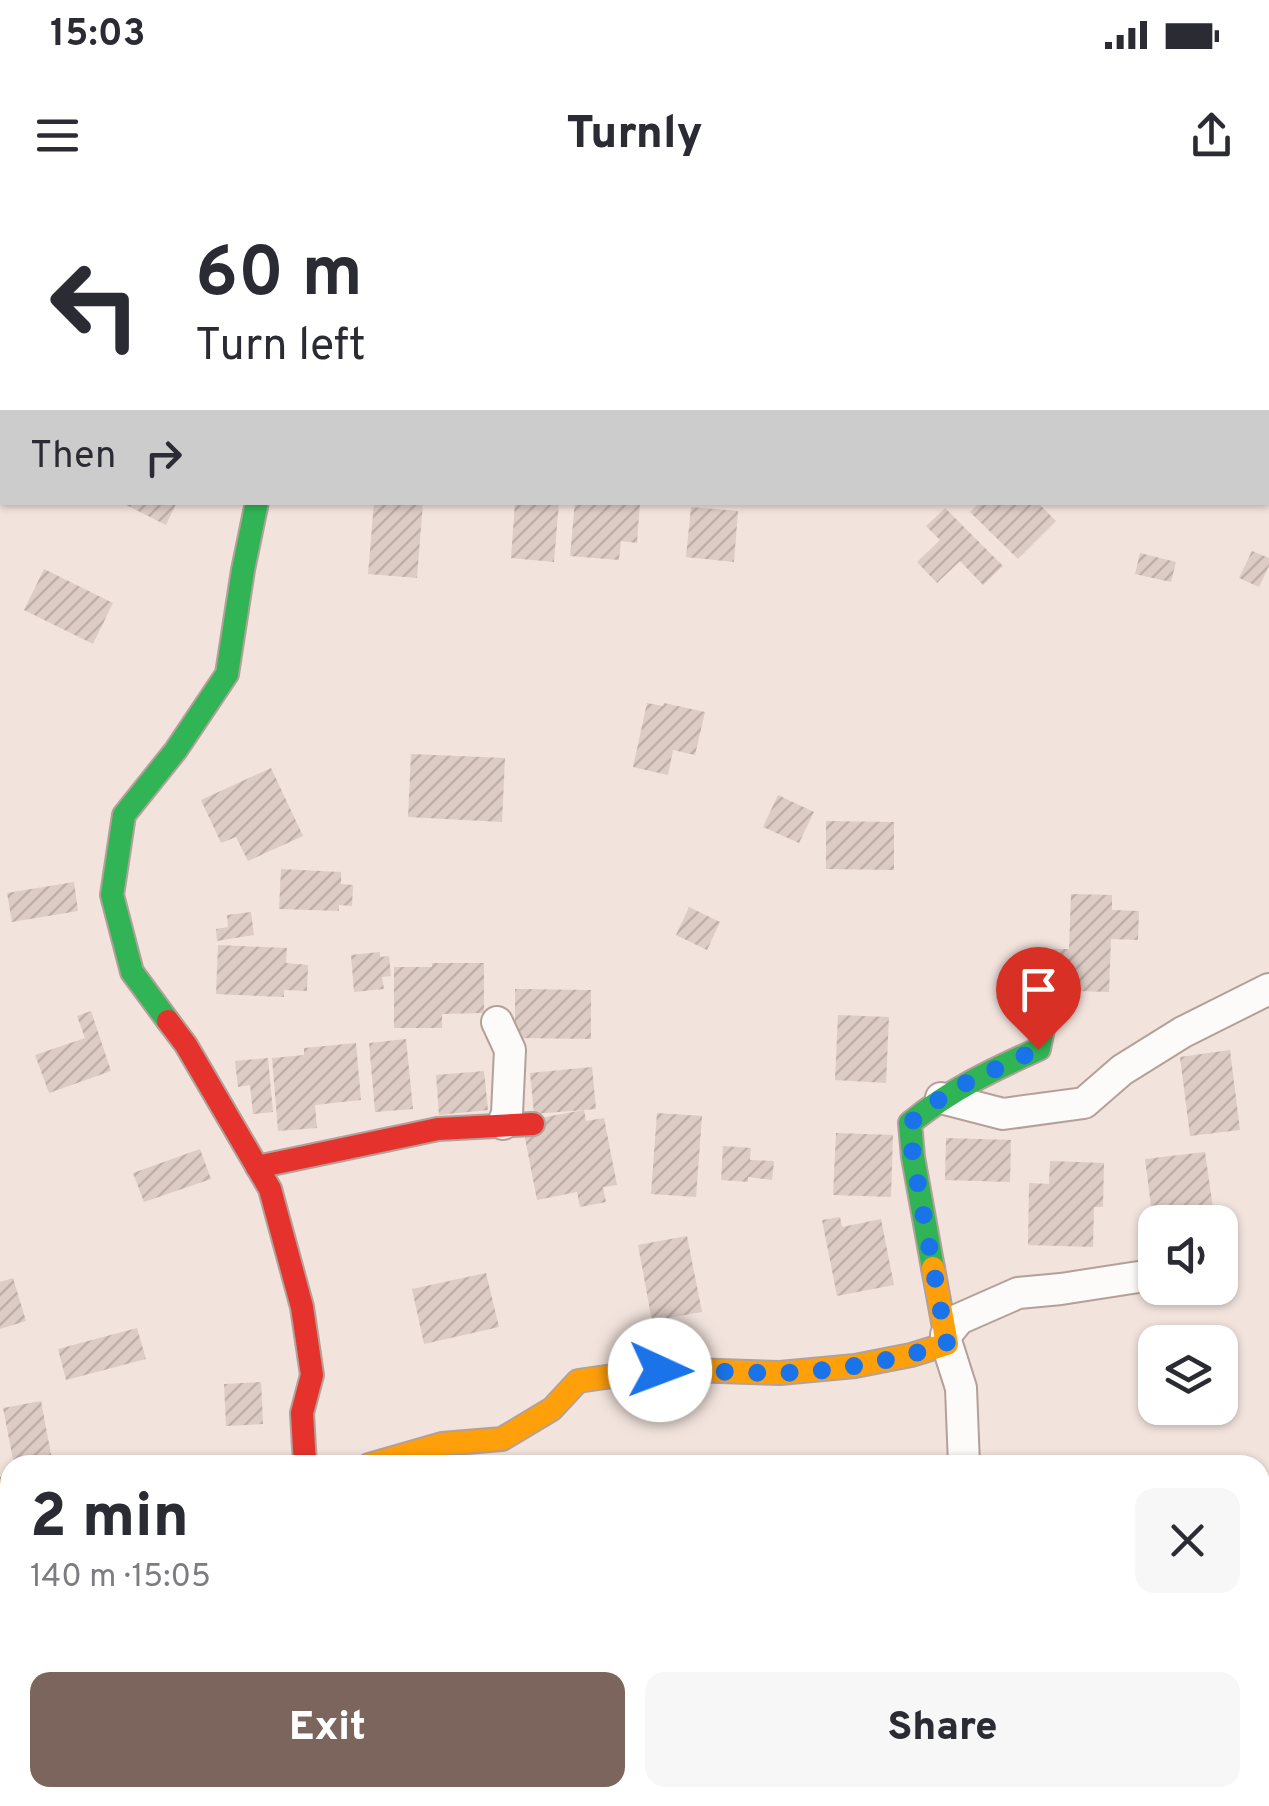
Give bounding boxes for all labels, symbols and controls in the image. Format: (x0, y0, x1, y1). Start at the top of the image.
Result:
text: 15:03 (50, 11, 145, 60)
text: Turnly (566, 107, 703, 164)
icon: menu (30, 108, 85, 163)
icon: share (1184, 108, 1239, 163)
text: 60 m (195, 232, 363, 321)
icon: left (30, 240, 160, 370)
text: Turn left (195, 319, 366, 376)
icon: right (136, 430, 191, 485)
text: Then (30, 433, 116, 482)
pin (996, 947, 1081, 1050)
icon: arrive (1011, 962, 1066, 1017)
map controls (1138, 1205, 1238, 1425)
button: sound (1138, 1205, 1238, 1305)
position arrow (608, 1318, 712, 1422)
button: layers (1138, 1325, 1238, 1425)
text: 2 min (30, 1482, 189, 1558)
button: close (1135, 1488, 1240, 1593)
text: 140 m · 15:05 (30, 1558, 211, 1598)
button: Exit (30, 1672, 625, 1787)
button: Share (645, 1672, 1240, 1787)

